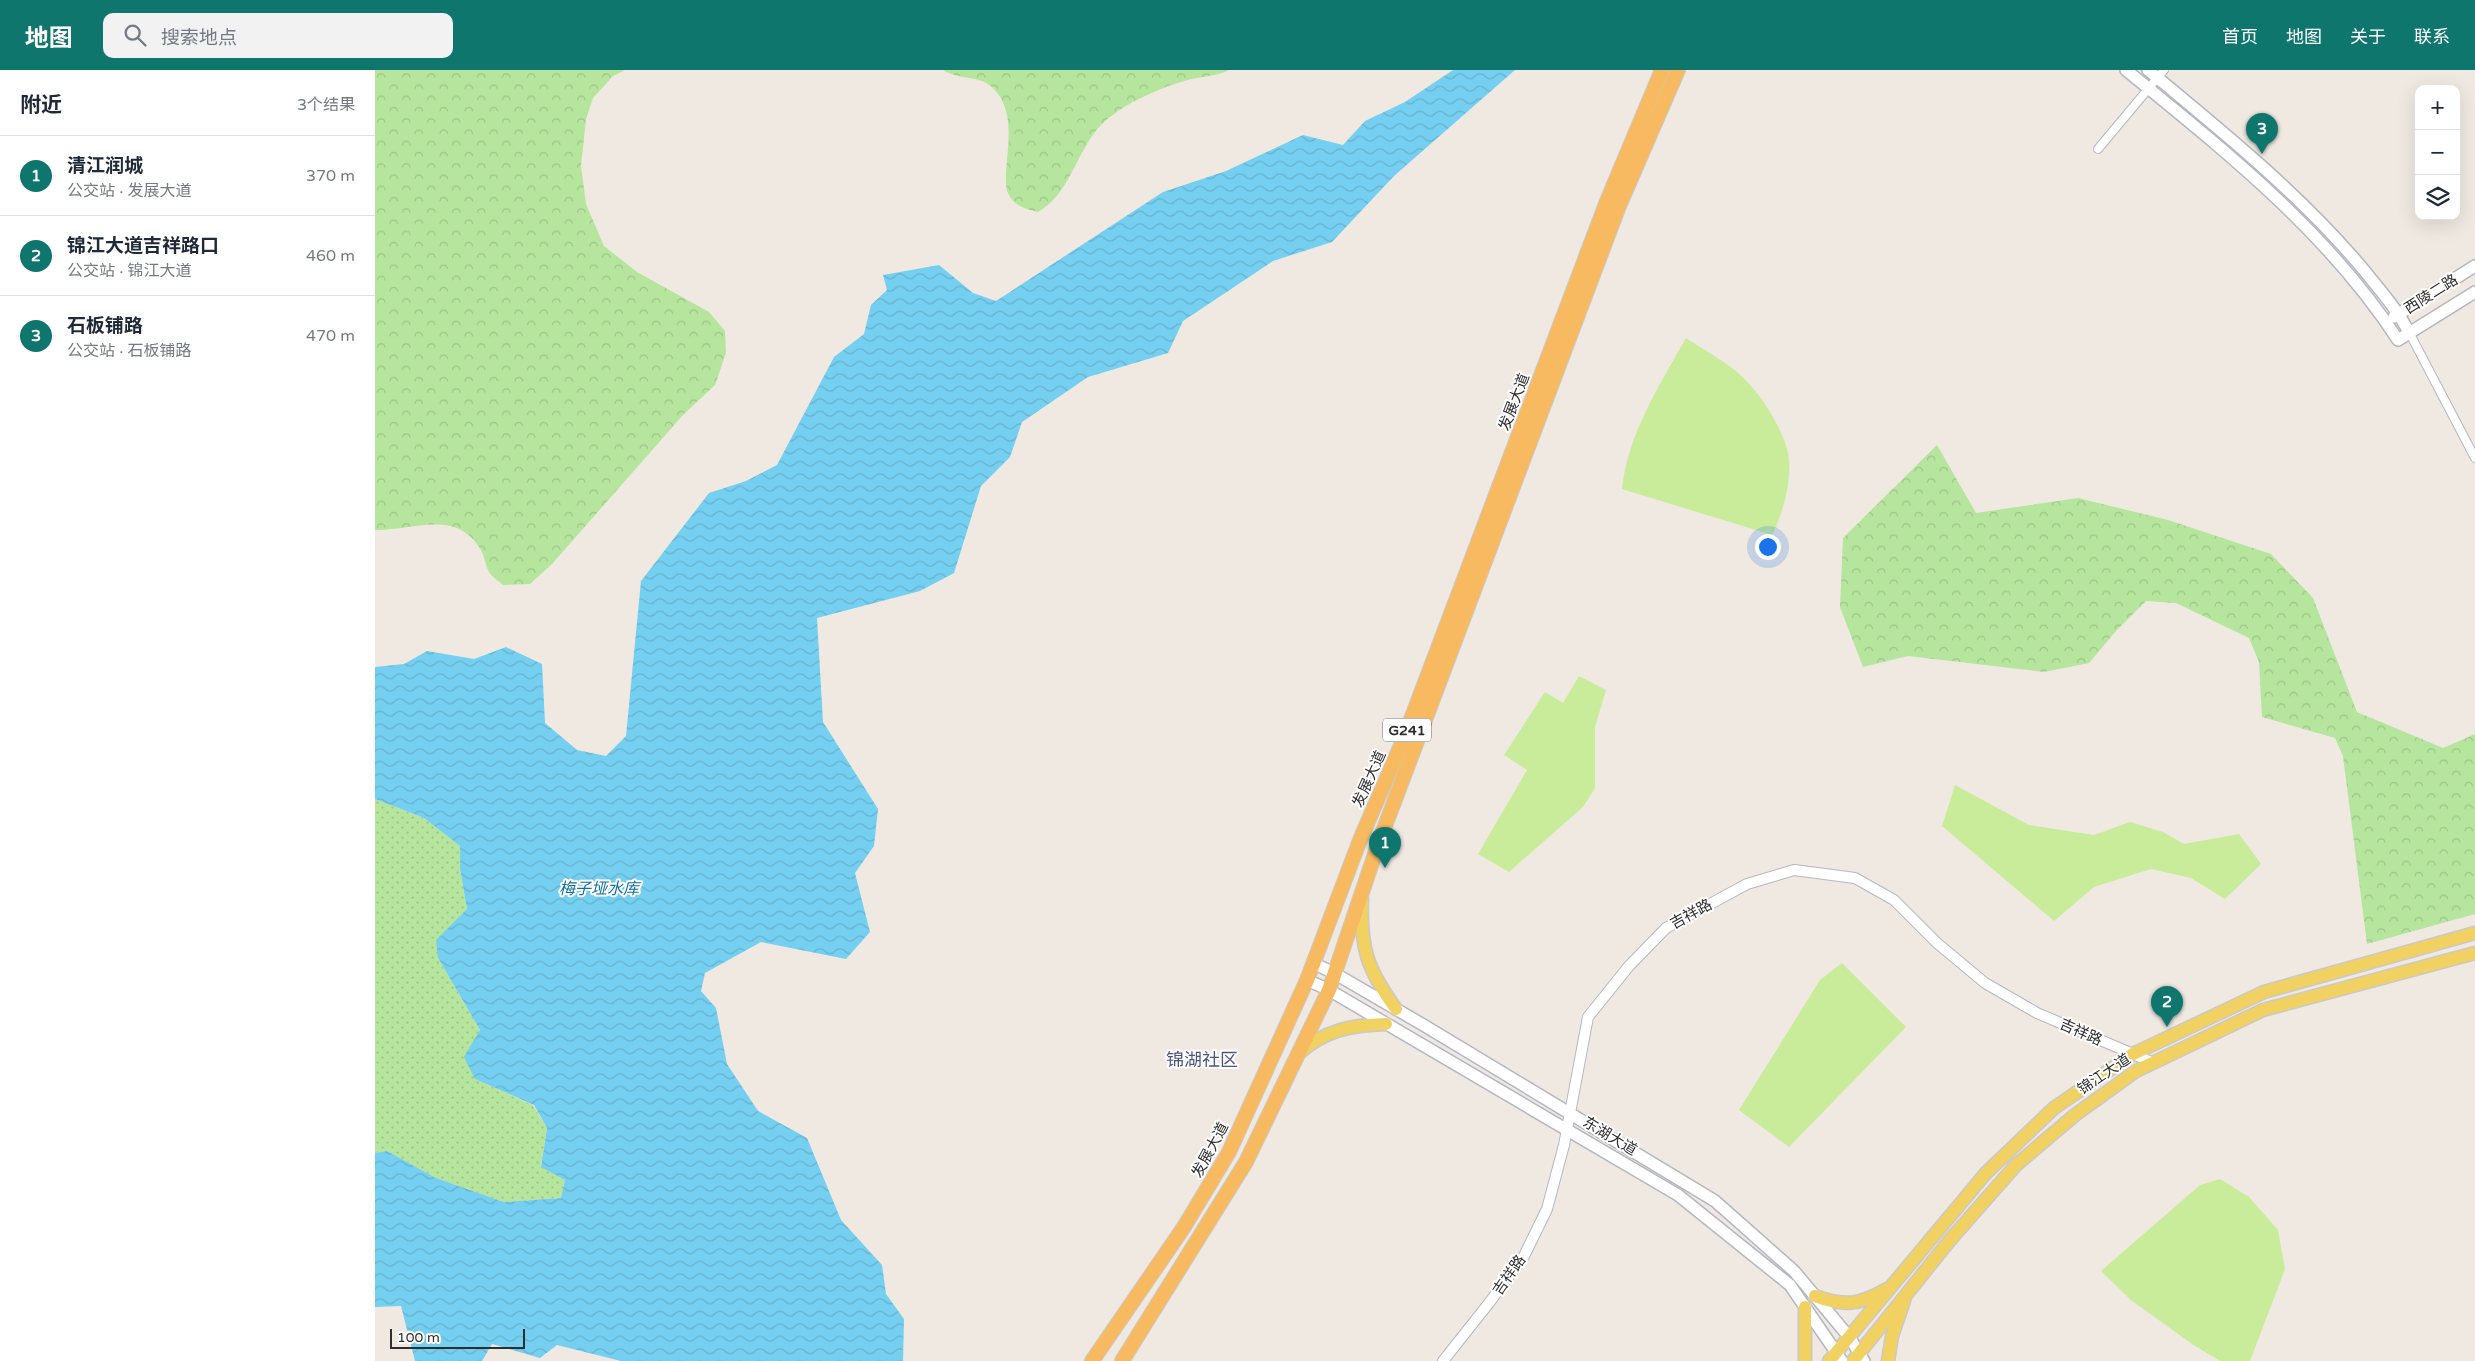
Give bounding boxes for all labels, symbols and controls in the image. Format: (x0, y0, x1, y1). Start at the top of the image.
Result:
search box (103, 13, 453, 58)
icon: search (121, 21, 149, 49)
text: 地图 (25, 24, 73, 53)
text: 首页 (2222, 26, 2258, 48)
text: 地图 (2286, 26, 2322, 48)
text: 关于 (2350, 26, 2386, 48)
text: 联系 (2414, 26, 2450, 48)
text: 搜索地点 (161, 27, 237, 49)
map controls (2415, 85, 2460, 220)
button: + (2415, 85, 2460, 130)
text: 附近 (20, 93, 62, 118)
text: 3个结果 (297, 95, 355, 115)
pin: 3 (2246, 113, 2278, 154)
button: − (2415, 130, 2460, 175)
text: 清江润城 (67, 155, 143, 177)
text: 1 (31, 166, 41, 186)
text: 370 m (306, 166, 355, 186)
button: layers (2415, 175, 2460, 220)
text: 公交站 · 发展大道 (67, 181, 191, 201)
text: 锦江大道吉祥路口 (67, 235, 219, 257)
text: 2 (31, 246, 41, 266)
text: 460 m (306, 246, 355, 266)
text: 公交站 · 锦江大道 (67, 261, 191, 281)
street label: 西陵二路 (2401, 270, 2461, 318)
text: 石板铺路 (67, 315, 143, 337)
text: 3 (31, 326, 41, 346)
text: 470 m (306, 326, 355, 346)
text: 公交站 · 石板铺路 (67, 341, 191, 361)
street label: 发展大道 (1495, 371, 1533, 433)
your location (1755, 534, 1781, 560)
road number: G241 (1383, 718, 1431, 742)
street label: 发展大道 (1349, 748, 1389, 810)
pin: 1 (1369, 827, 1401, 868)
water label: 梅子垭水库 (559, 879, 642, 899)
street label: 吉祥路 (1667, 895, 1715, 933)
pin: 2 (2151, 986, 2183, 1027)
street label: 吉祥路 (2057, 1015, 2105, 1049)
district label: 锦湖社区 (1166, 1049, 1238, 1071)
street label: 锦江大道 (2074, 1050, 2134, 1098)
street label: 东湖大道 (1580, 1113, 1640, 1159)
street label: 发展大道 (1188, 1119, 1232, 1181)
street label: 吉祥路 (1489, 1251, 1529, 1299)
scale bar (390, 1326, 525, 1349)
text: 100 m (397, 1329, 440, 1346)

